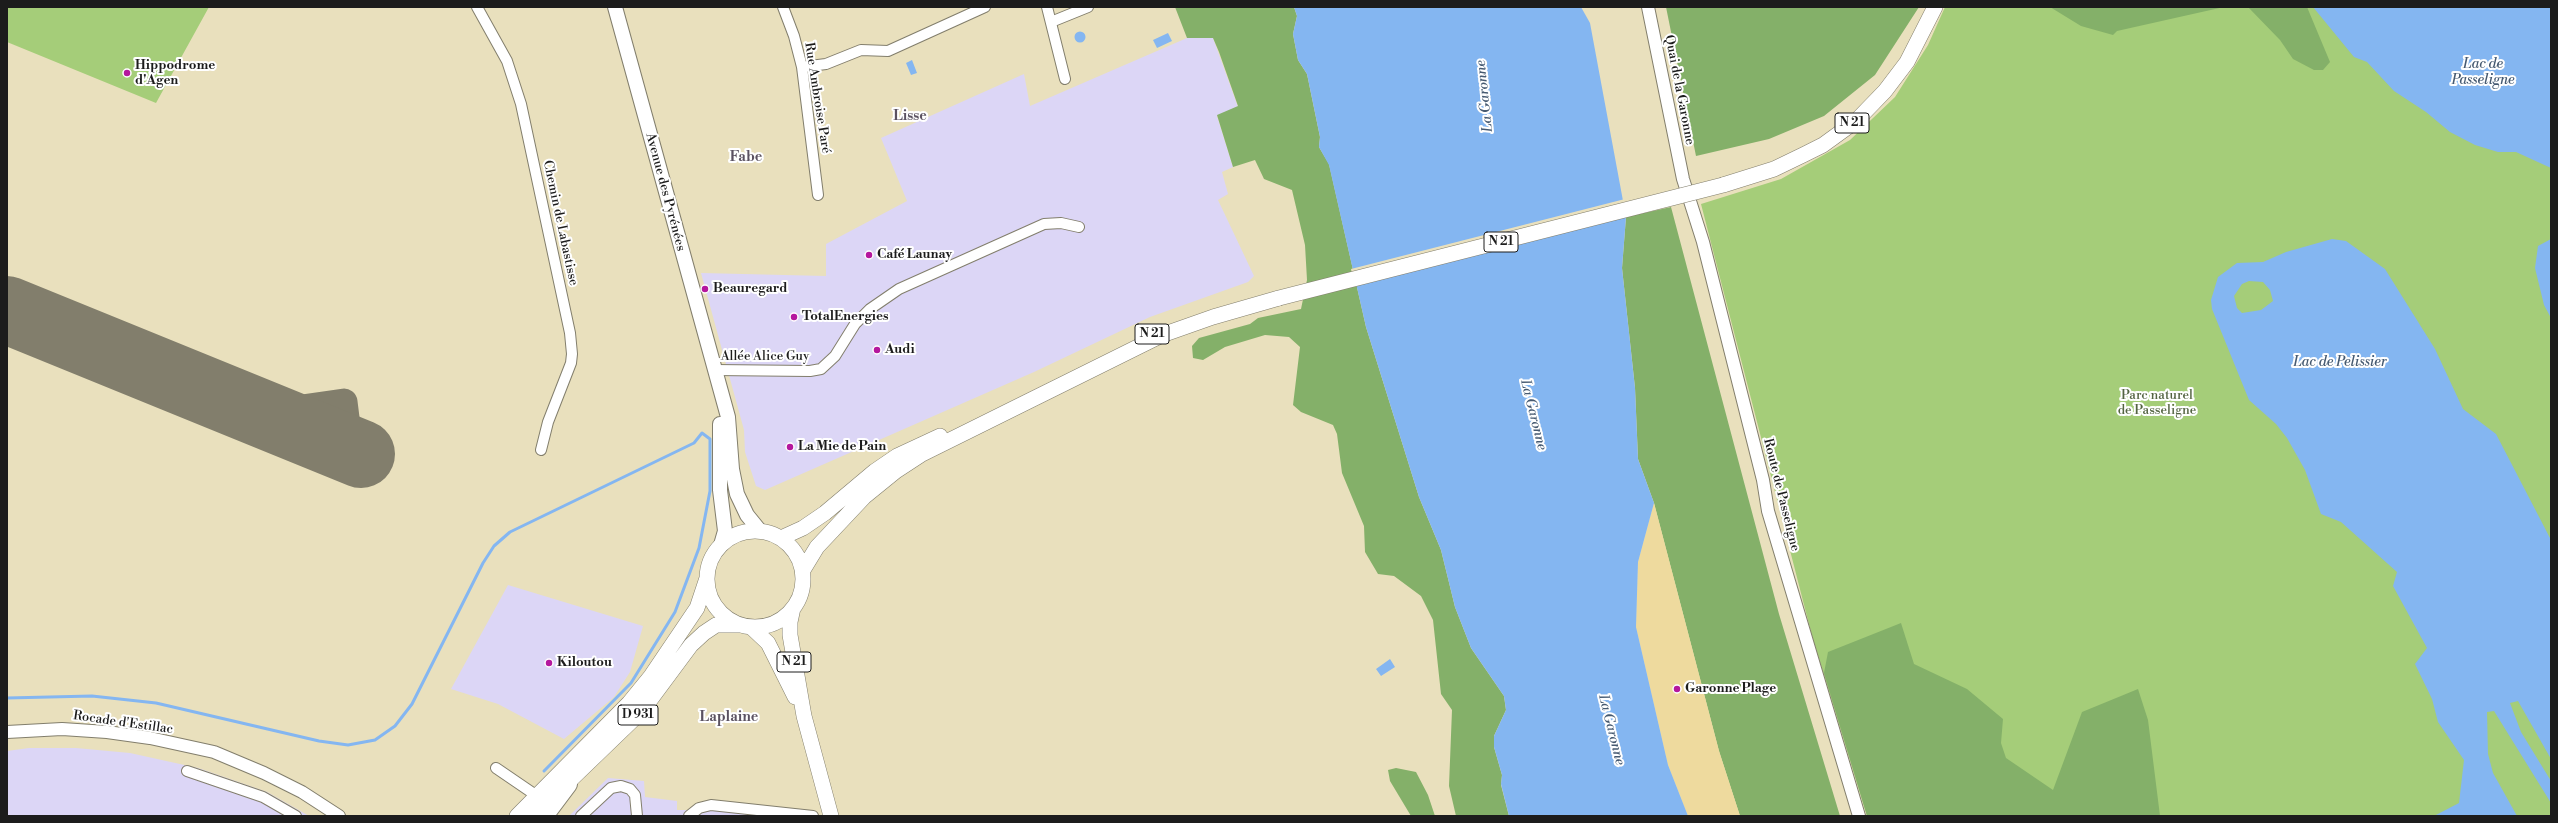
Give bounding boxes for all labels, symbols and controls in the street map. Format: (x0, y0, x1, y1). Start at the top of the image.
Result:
street label: Quai de la Garonne (1661, 34, 1697, 146)
street label: Rue Ambroise Paré (801, 41, 833, 155)
water label: Lac de Passeligne (2451, 57, 2515, 90)
place label: Hippodrome d'Agen (135, 58, 215, 89)
water label: La Garonne (1473, 59, 1497, 133)
marker: Hippodrome d'Agen (122, 68, 132, 78)
district label: Lisse (893, 109, 927, 125)
road number: N 21 (1835, 113, 1869, 133)
street label: Avenue des Pyrénées (642, 131, 688, 253)
district label: Fabe (730, 150, 762, 166)
street label: Chemin de Labastisse (539, 159, 581, 287)
road number: N 21 (1484, 232, 1518, 252)
place label: Café Launay (877, 247, 952, 263)
marker: Café Launay (864, 250, 874, 260)
place label: Beauregard (713, 281, 787, 297)
marker: Beauregard (700, 284, 710, 294)
place label: TotalEnergies (802, 309, 889, 325)
marker: TotalEnergies (789, 312, 799, 322)
road number: N 21 (1135, 324, 1169, 344)
place label: Audi (885, 342, 915, 358)
marker: Audi (872, 345, 882, 355)
street label: Allée Alice Guy (721, 349, 809, 365)
water label: Lac de Pelissier (2293, 355, 2387, 371)
water label: La Garonne (1516, 378, 1550, 452)
park label: Parc naturel de Passeligne (2118, 388, 2196, 419)
street label: Route de Passeligne (1759, 437, 1803, 553)
place label: La Mie de Pain (798, 439, 886, 455)
marker: La Mie de Pain (785, 442, 795, 452)
road number: N 21 (777, 652, 811, 672)
place label: Kiloutou (557, 655, 612, 671)
marker: Kiloutou (544, 658, 554, 668)
place label: Garonne Plage (1685, 681, 1776, 697)
marker: Garonne Plage (1672, 684, 1682, 694)
water label: La Garonne (1594, 693, 1628, 767)
road number: D 931 (618, 705, 658, 725)
street label: Rocade d'Estillac (72, 708, 174, 738)
district label: Laplaine (700, 710, 758, 726)

